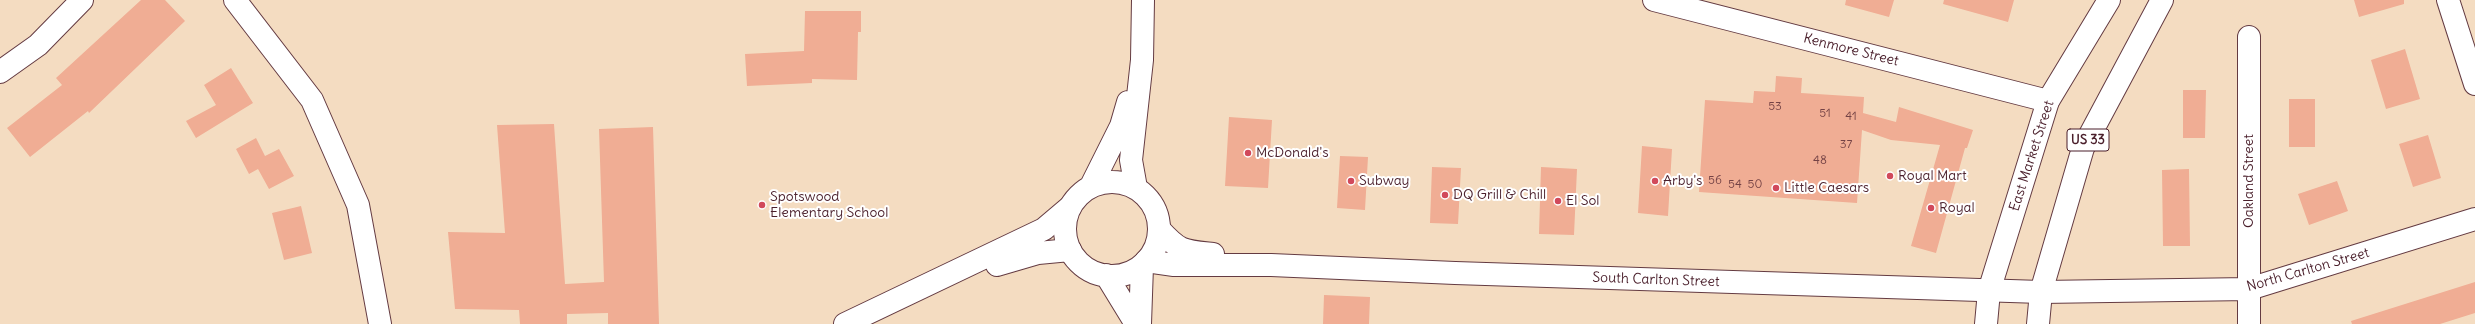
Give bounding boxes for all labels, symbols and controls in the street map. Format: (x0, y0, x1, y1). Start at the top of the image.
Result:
street label: Kenmore Street (1802, 30, 1900, 70)
street label: East Market Street (2006, 99, 2058, 213)
house number: 53 (1768, 100, 1782, 114)
house number: 51 (1819, 107, 1831, 121)
house number: 41 (1845, 110, 1857, 124)
road number: US 33 (2067, 129, 2109, 151)
street label: Oakland Street (2241, 134, 2257, 228)
house number: 37 (1840, 138, 1852, 152)
place label: McDonald's (1256, 145, 1329, 161)
marker: McDonald's (1243, 148, 1253, 158)
house number: 48 (1813, 154, 1827, 168)
place label: Royal Mart (1898, 168, 1967, 184)
marker: Royal Mart (1885, 171, 1895, 181)
place label: Subway (1359, 173, 1410, 189)
place label: Arby's (1663, 173, 1702, 189)
house number: 56 (1708, 174, 1722, 188)
marker: Subway (1346, 176, 1356, 186)
marker: Arby's (1650, 176, 1660, 186)
house number: 54 (1728, 178, 1742, 192)
house number: 50 (1748, 178, 1762, 192)
place label: Little Caesars (1784, 180, 1869, 196)
marker: Little Caesars (1771, 183, 1781, 193)
place label: DQ Grill & Chill (1453, 187, 1546, 203)
place label: Spotswood Elementary School (770, 189, 888, 222)
marker: DQ Grill & Chill (1440, 190, 1450, 200)
place label: El Sol (1566, 193, 1599, 209)
marker: El Sol (1553, 196, 1563, 206)
marker: Spotswood Elementary School (757, 200, 767, 210)
place label: Royal (1939, 200, 1975, 216)
marker: Royal (1926, 203, 1936, 213)
street label: North Carlton Street (2245, 244, 2371, 296)
street label: South Carlton Street (1592, 269, 1720, 291)

